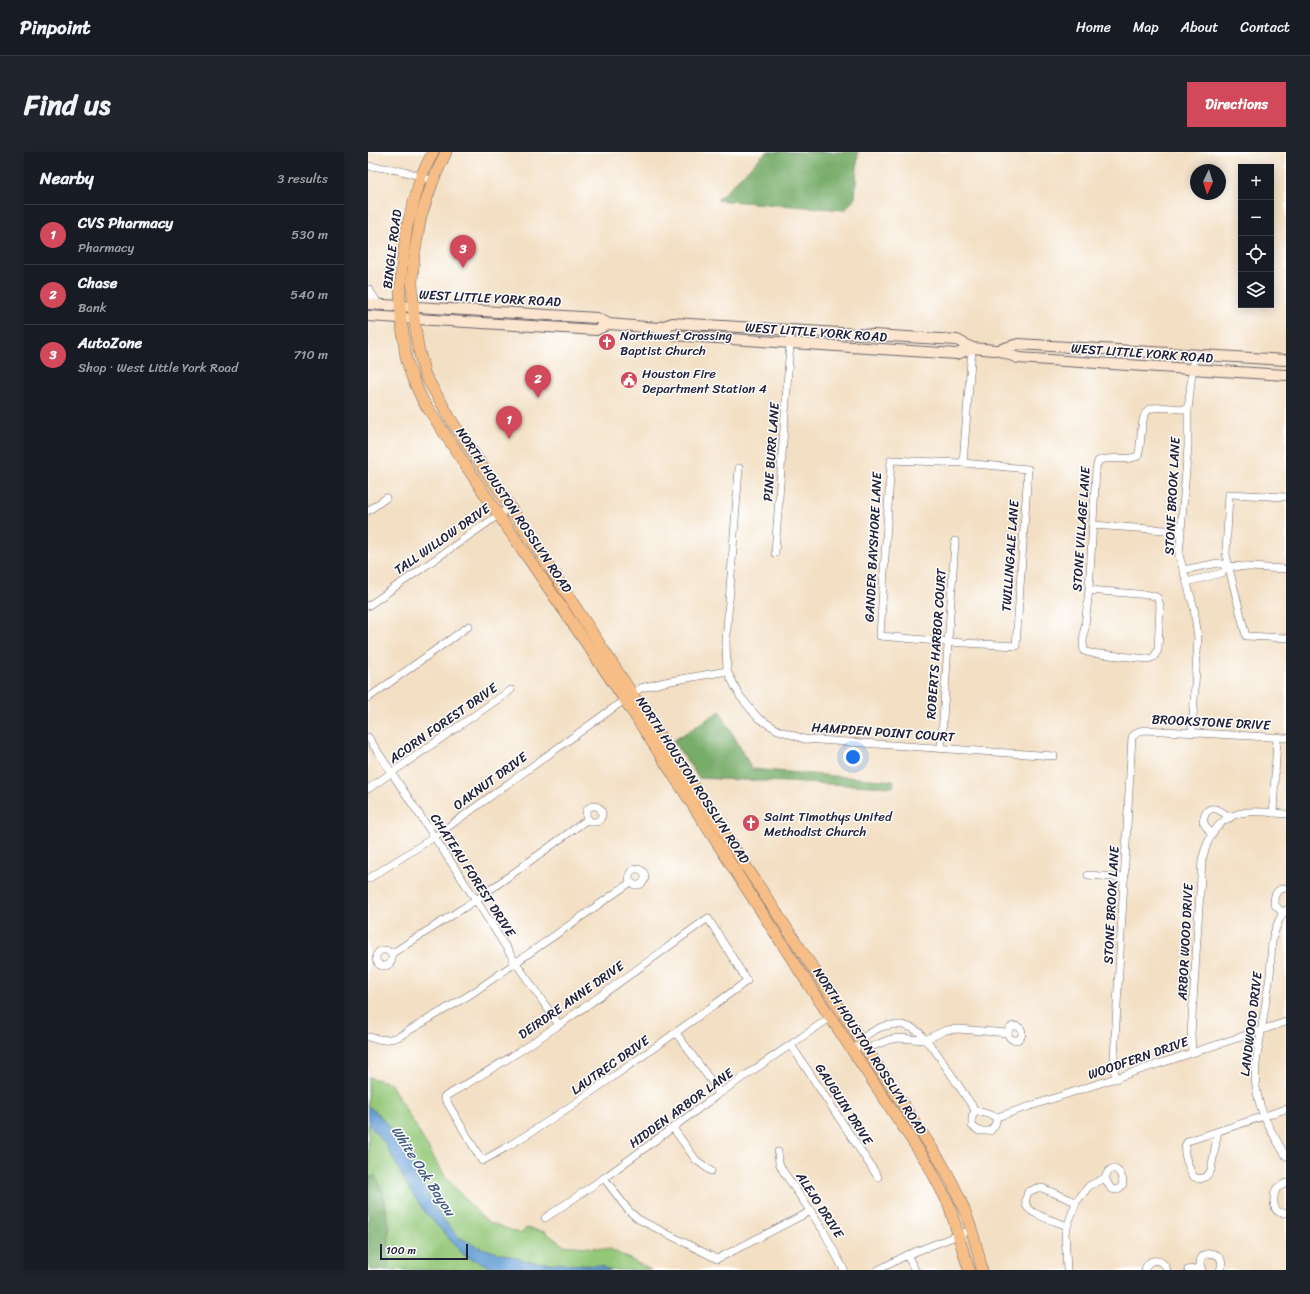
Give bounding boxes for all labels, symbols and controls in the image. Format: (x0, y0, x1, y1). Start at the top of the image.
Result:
text: Pinpoint (20, 11, 91, 44)
text: Home (1076, 15, 1111, 40)
text: Map (1133, 15, 1159, 40)
text: About (1181, 15, 1218, 40)
text: Contact (1240, 15, 1290, 40)
text: Find us (24, 80, 111, 129)
button: Directions (1187, 82, 1286, 127)
text: Nearby (40, 163, 94, 193)
north arrow (1190, 164, 1226, 200)
map controls (1238, 164, 1274, 308)
button: + (1238, 164, 1274, 200)
text: 3 results (277, 167, 328, 190)
button: − (1238, 200, 1274, 236)
street label: BINGLE ROAD (376, 208, 408, 290)
text: CVS Pharmacy (78, 210, 173, 236)
text: 1 (50, 223, 56, 246)
text: 530 m (291, 223, 328, 246)
pin: 3 (450, 235, 476, 268)
text: Pharmacy (78, 236, 134, 259)
button: locate (1238, 236, 1274, 272)
text: Chase (78, 270, 117, 296)
button: layers (1238, 272, 1274, 308)
text: 2 (49, 283, 57, 306)
text: 540 m (290, 283, 328, 306)
street label: WEST LITTLE YORK ROAD (418, 283, 562, 313)
text: Bank (78, 296, 107, 319)
street label: WEST LITTLE YORK ROAD (744, 316, 888, 348)
place label: Northwest Crossing Baptist Church (620, 324, 732, 362)
text: AutoZone (78, 330, 142, 356)
church icon: Northwest Crossing Baptist Church (597, 332, 617, 352)
street label: WEST LITTLE YORK ROAD (1070, 337, 1214, 369)
text: 3 (49, 343, 57, 366)
text: 710 m (293, 343, 328, 366)
text: Shop · West Little York Road (78, 356, 238, 379)
place label: Houston Fire Department Station 4 (642, 362, 767, 400)
pin: 2 (525, 365, 551, 398)
public building icon: Houston Fire Department Station 4 (619, 370, 639, 390)
street label: PINE BURR LANE (756, 401, 786, 502)
pin: 1 (496, 406, 522, 439)
street label: NORTH HOUSTON ROSSLYN ROAD (450, 422, 578, 598)
street label: STONE BROOK LANE (1157, 436, 1187, 556)
street label: STONE VILLAGE LANE (1065, 465, 1097, 592)
street label: GANDER BAYSHORE LANE (858, 471, 888, 623)
street label: TALL WILLOW DRIVE (389, 497, 496, 581)
street label: TWILLINGALE LANE (995, 499, 1025, 613)
street label: ROBERTS HARBOR COURT (919, 566, 953, 720)
street label: ACORN FOREST DRIVE (383, 676, 503, 770)
street label: NORTH HOUSTON ROSSLYN ROAD (630, 692, 756, 869)
street label: BROOKSTONE DRIVE (1151, 707, 1272, 737)
street label: HAMPDEN POINT COURT (811, 716, 956, 749)
street label: OAKNUT DRIVE (448, 745, 533, 816)
your location (843, 747, 863, 767)
place label: Saint Timothys United Methodist Church (764, 805, 893, 843)
street label: CHATEAU FOREST DRIVE (424, 808, 522, 942)
church icon: Saint Timothys United Methodist Church (741, 813, 761, 833)
street label: STONE BROOK LANE (1096, 845, 1126, 965)
street label: ARBOR WOOD DRIVE (1170, 882, 1200, 1002)
street label: DEIRDRE ANNE DRIVE (513, 954, 629, 1045)
street label: NORTH HOUSTON ROSSLYN ROAD (807, 963, 933, 1140)
street label: LANDWOOD DRIVE (1233, 970, 1269, 1078)
street label: LAUTREC DRIVE (566, 1029, 655, 1101)
street label: WOODFERN DRIVE (1085, 1030, 1192, 1086)
street label: GAUGUIN DRIVE (809, 1058, 880, 1150)
street label: HIDDEN ARBOR LANE (624, 1062, 739, 1154)
water label: White Oak Bayou (384, 1121, 463, 1223)
street label: ALEJO DRIVE (789, 1166, 851, 1244)
text: 100 m (386, 1241, 416, 1260)
scale bar (380, 1242, 468, 1261)

